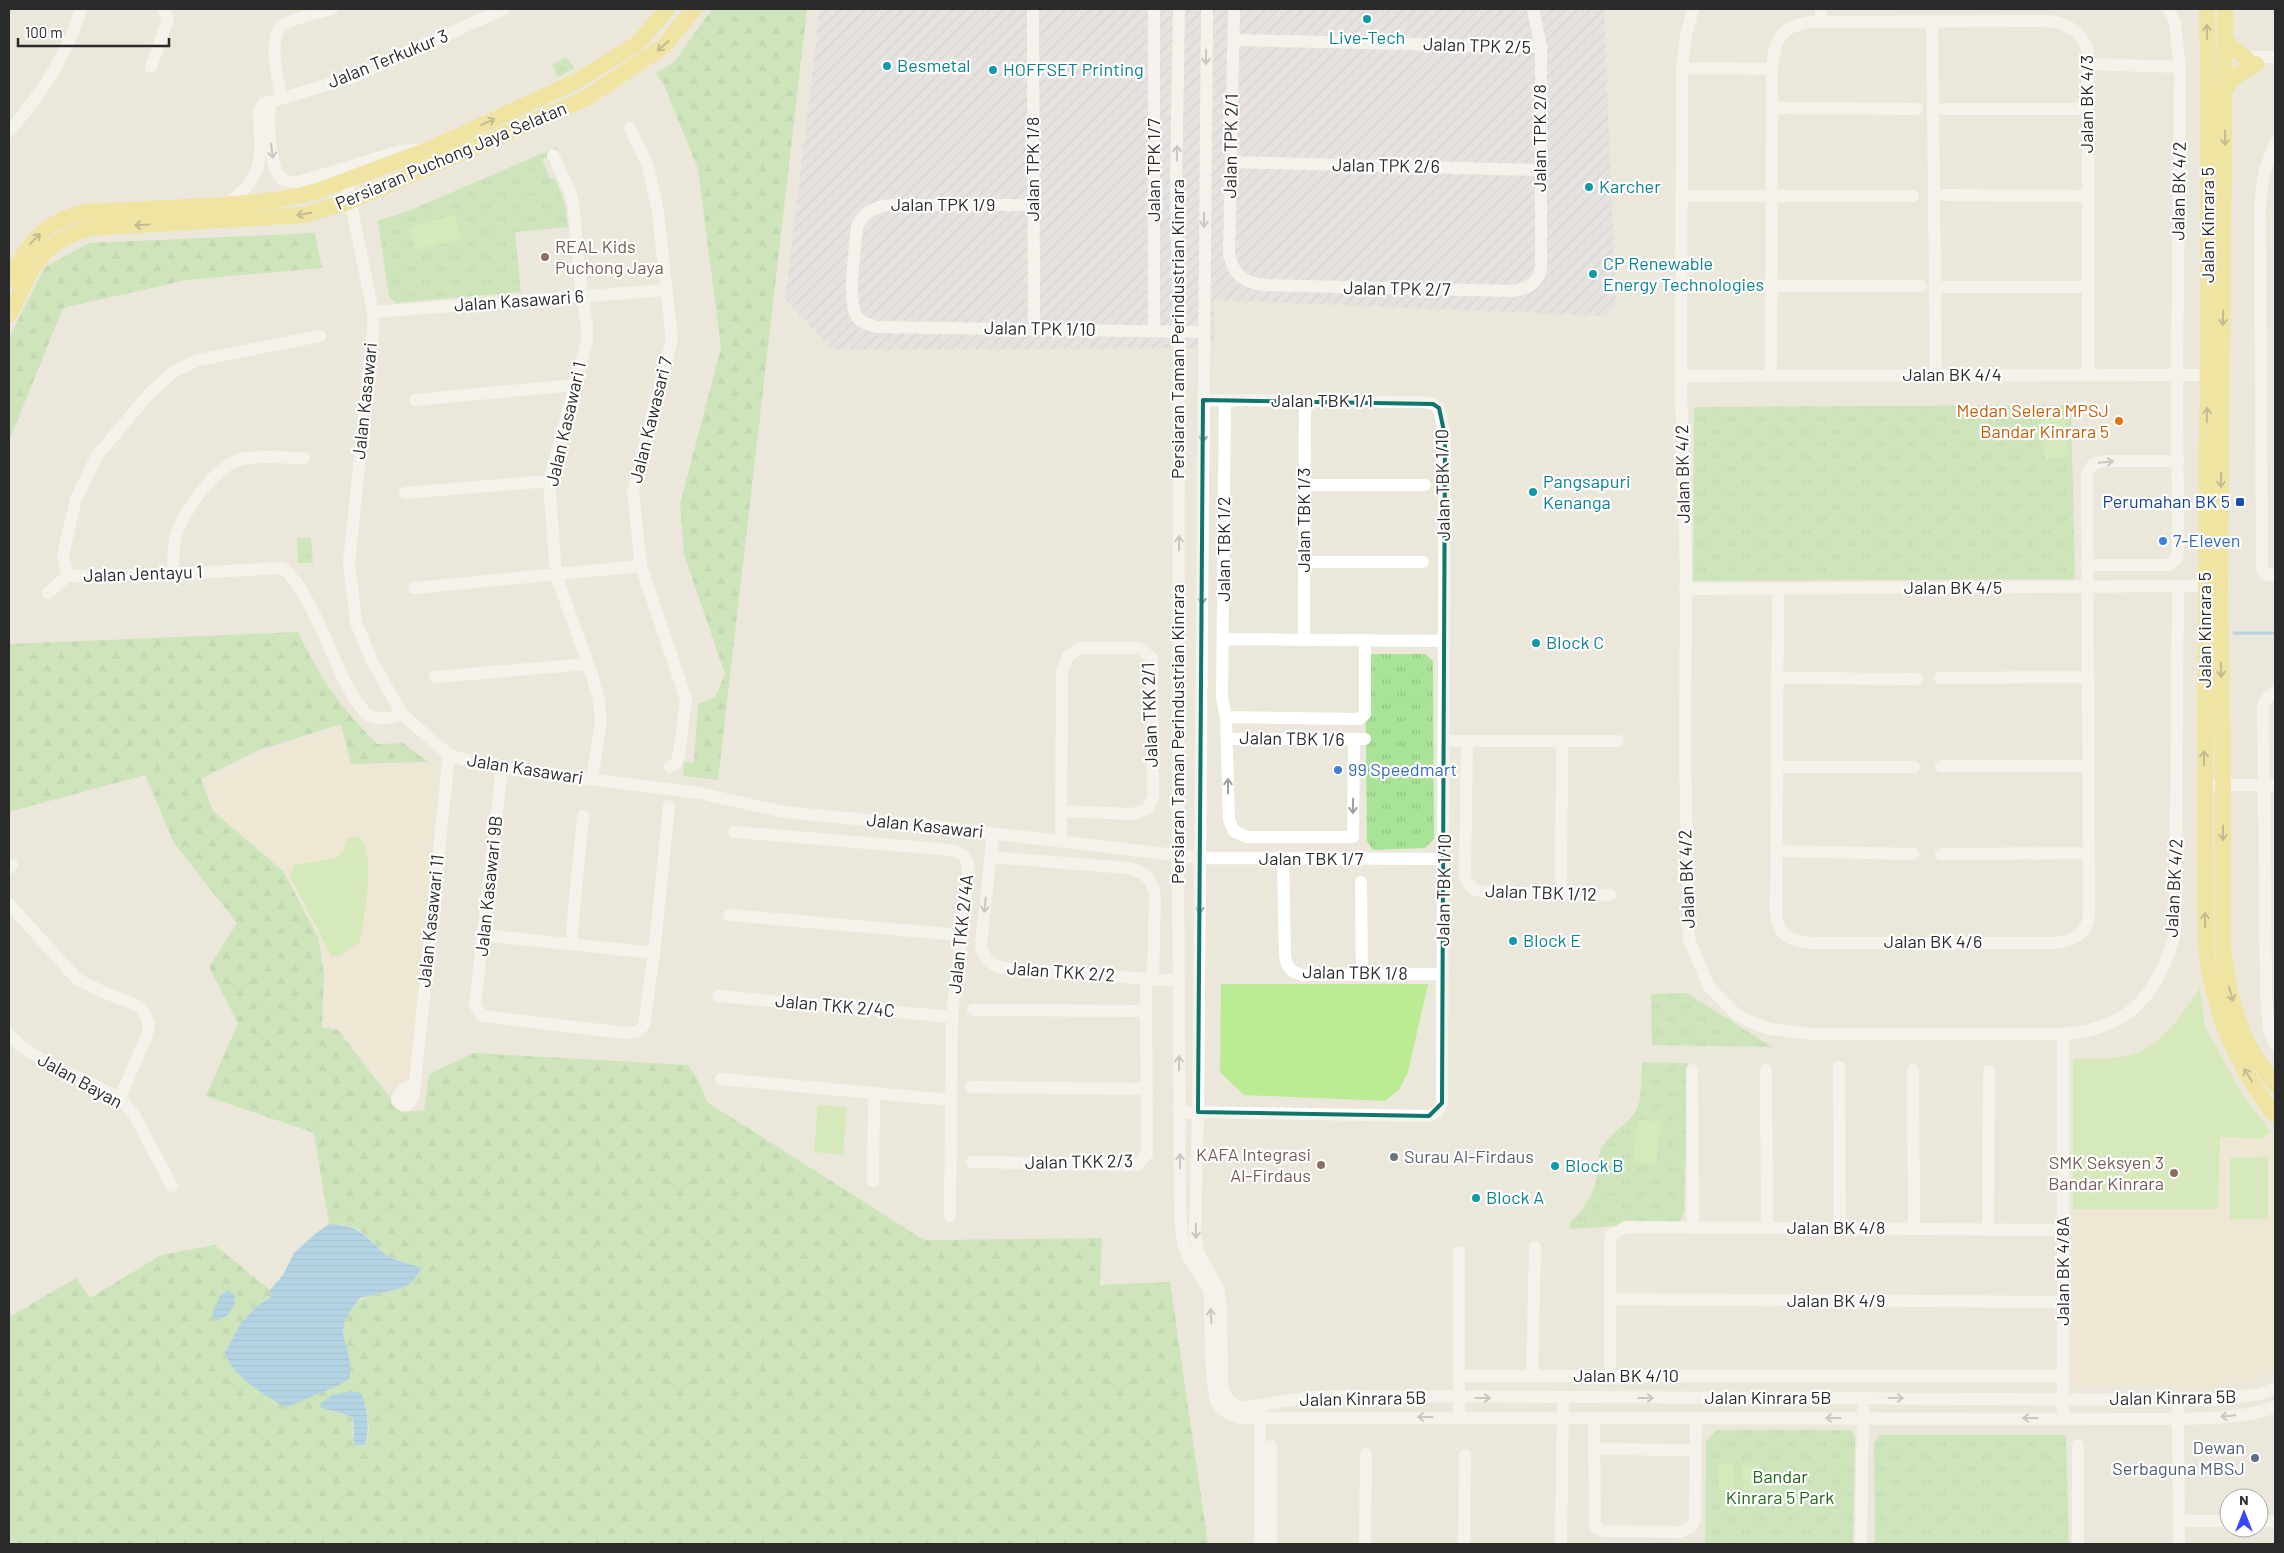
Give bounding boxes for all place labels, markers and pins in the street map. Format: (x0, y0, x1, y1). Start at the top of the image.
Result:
marker: Live-Tech (1361, 13, 1373, 25)
place label: Live-Tech (1329, 26, 1405, 48)
place label: Besmetal (897, 54, 971, 76)
place label: HOFFSET Printing (1003, 58, 1144, 80)
marker: Besmetal (881, 60, 893, 72)
marker: HOFFSET Printing (987, 64, 999, 76)
place label: Karcher (1599, 175, 1661, 197)
marker: Karcher (1583, 181, 1595, 193)
place label: REAL Kids Puchong Jaya (555, 235, 664, 278)
marker: REAL Kids Puchong Jaya (539, 251, 551, 263)
place label: CP Renewable Energy Technologies (1603, 252, 1764, 295)
marker: CP Renewable Energy Technologies (1587, 268, 1599, 280)
place label: Medan Selera MPSJ Bandar Kinrara 5 (1957, 399, 2109, 442)
marker: Medan Selera MPSJ Bandar Kinrara 5 (2113, 415, 2125, 427)
place label: Pangsapuri Kenanga (1543, 470, 1631, 513)
marker: Pangsapuri Kenanga (1527, 486, 1539, 498)
place label: Perumahan BK 5 (2102, 490, 2230, 512)
marker: Perumahan BK 5 (2234, 496, 2246, 508)
place label: 7-Eleven (2173, 529, 2241, 551)
marker: 7-Eleven (2157, 535, 2169, 547)
place label: Block C (1546, 631, 1604, 653)
marker: Block C (1530, 637, 1542, 649)
place label: 99 Speedmart (1348, 758, 1457, 780)
marker: 99 Speedmart (1332, 764, 1344, 776)
place label: Block E (1523, 929, 1581, 951)
marker: Block E (1507, 935, 1519, 947)
place label: KAFA Integrasi Al-Firdaus (1196, 1143, 1311, 1186)
place label: Surau Al-Firdaus (1404, 1145, 1534, 1167)
marker: Surau Al-Firdaus (1388, 1151, 1400, 1163)
place label: SMK Seksyen 3 Bandar Kinrara (2048, 1151, 2164, 1194)
place label: Block B (1565, 1154, 1624, 1176)
marker: KAFA Integrasi Al-Firdaus (1315, 1159, 1327, 1171)
marker: Block B (1549, 1160, 1561, 1172)
marker: SMK Seksyen 3 Bandar Kinrara (2168, 1167, 2180, 1179)
place label: Block A (1486, 1186, 1544, 1208)
marker: Block A (1470, 1192, 1482, 1204)
place label: Dewan Serbaguna MBSJ (2112, 1436, 2245, 1479)
marker: Dewan Serbaguna MBSJ (2249, 1452, 2261, 1464)

